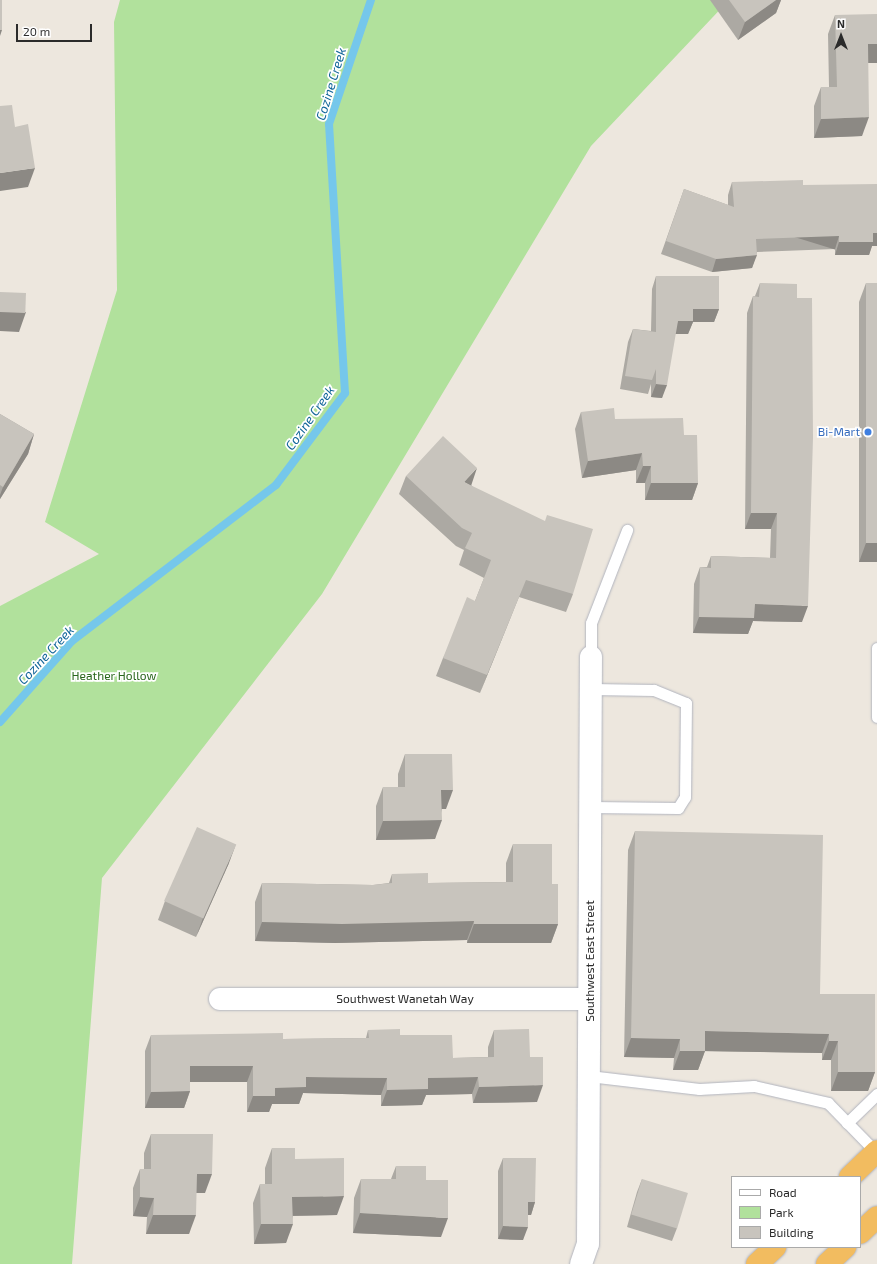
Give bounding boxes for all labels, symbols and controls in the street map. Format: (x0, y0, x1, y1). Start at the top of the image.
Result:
scale bar (18, 16, 94, 42)
north arrow (821, 16, 861, 56)
text: N (837, 17, 845, 30)
text: 20 m (23, 24, 50, 38)
water label: Cozine Creek (313, 46, 349, 122)
water label: Cozine Creek (282, 383, 338, 453)
place label: Bi-Mart (818, 425, 860, 439)
marker: Bi-Mart (863, 427, 873, 437)
water label: Cozine Creek (15, 622, 77, 688)
park label: Heather Hollow (71, 669, 157, 683)
street label: Southwest East Street (583, 900, 597, 1022)
street label: Southwest Wanetah Way (336, 992, 474, 1006)
legend (731, 1176, 861, 1248)
text: Road (769, 1185, 797, 1199)
text: Park (769, 1205, 794, 1219)
text: Building (769, 1225, 813, 1239)

